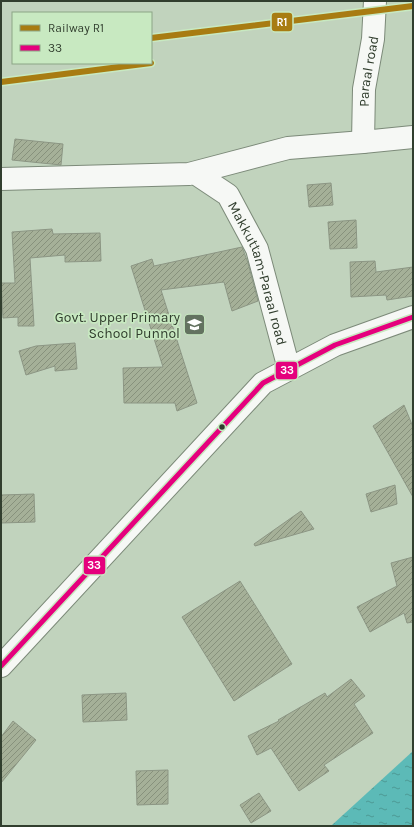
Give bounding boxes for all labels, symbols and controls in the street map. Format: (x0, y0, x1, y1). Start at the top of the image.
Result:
legend (12, 12, 152, 64)
line badge: R1 (271, 12, 293, 32)
text: R1 (276, 16, 288, 29)
text: Railway R1 (48, 21, 104, 35)
street label: Paraal road (355, 34, 382, 107)
text: 33 (48, 41, 62, 55)
street label: Makkuttam-Paraal road (224, 198, 291, 347)
place label: Govt. Upper Primary School Punnol (55, 309, 180, 342)
school or university icon: Govt. Upper Primary School Punnol (182, 312, 208, 338)
line badge: 33 (275, 361, 298, 380)
text: 33 (280, 364, 294, 377)
unlabelled marker (217, 422, 227, 432)
line badge: 33 (83, 556, 106, 575)
text: 33 (87, 559, 101, 572)

